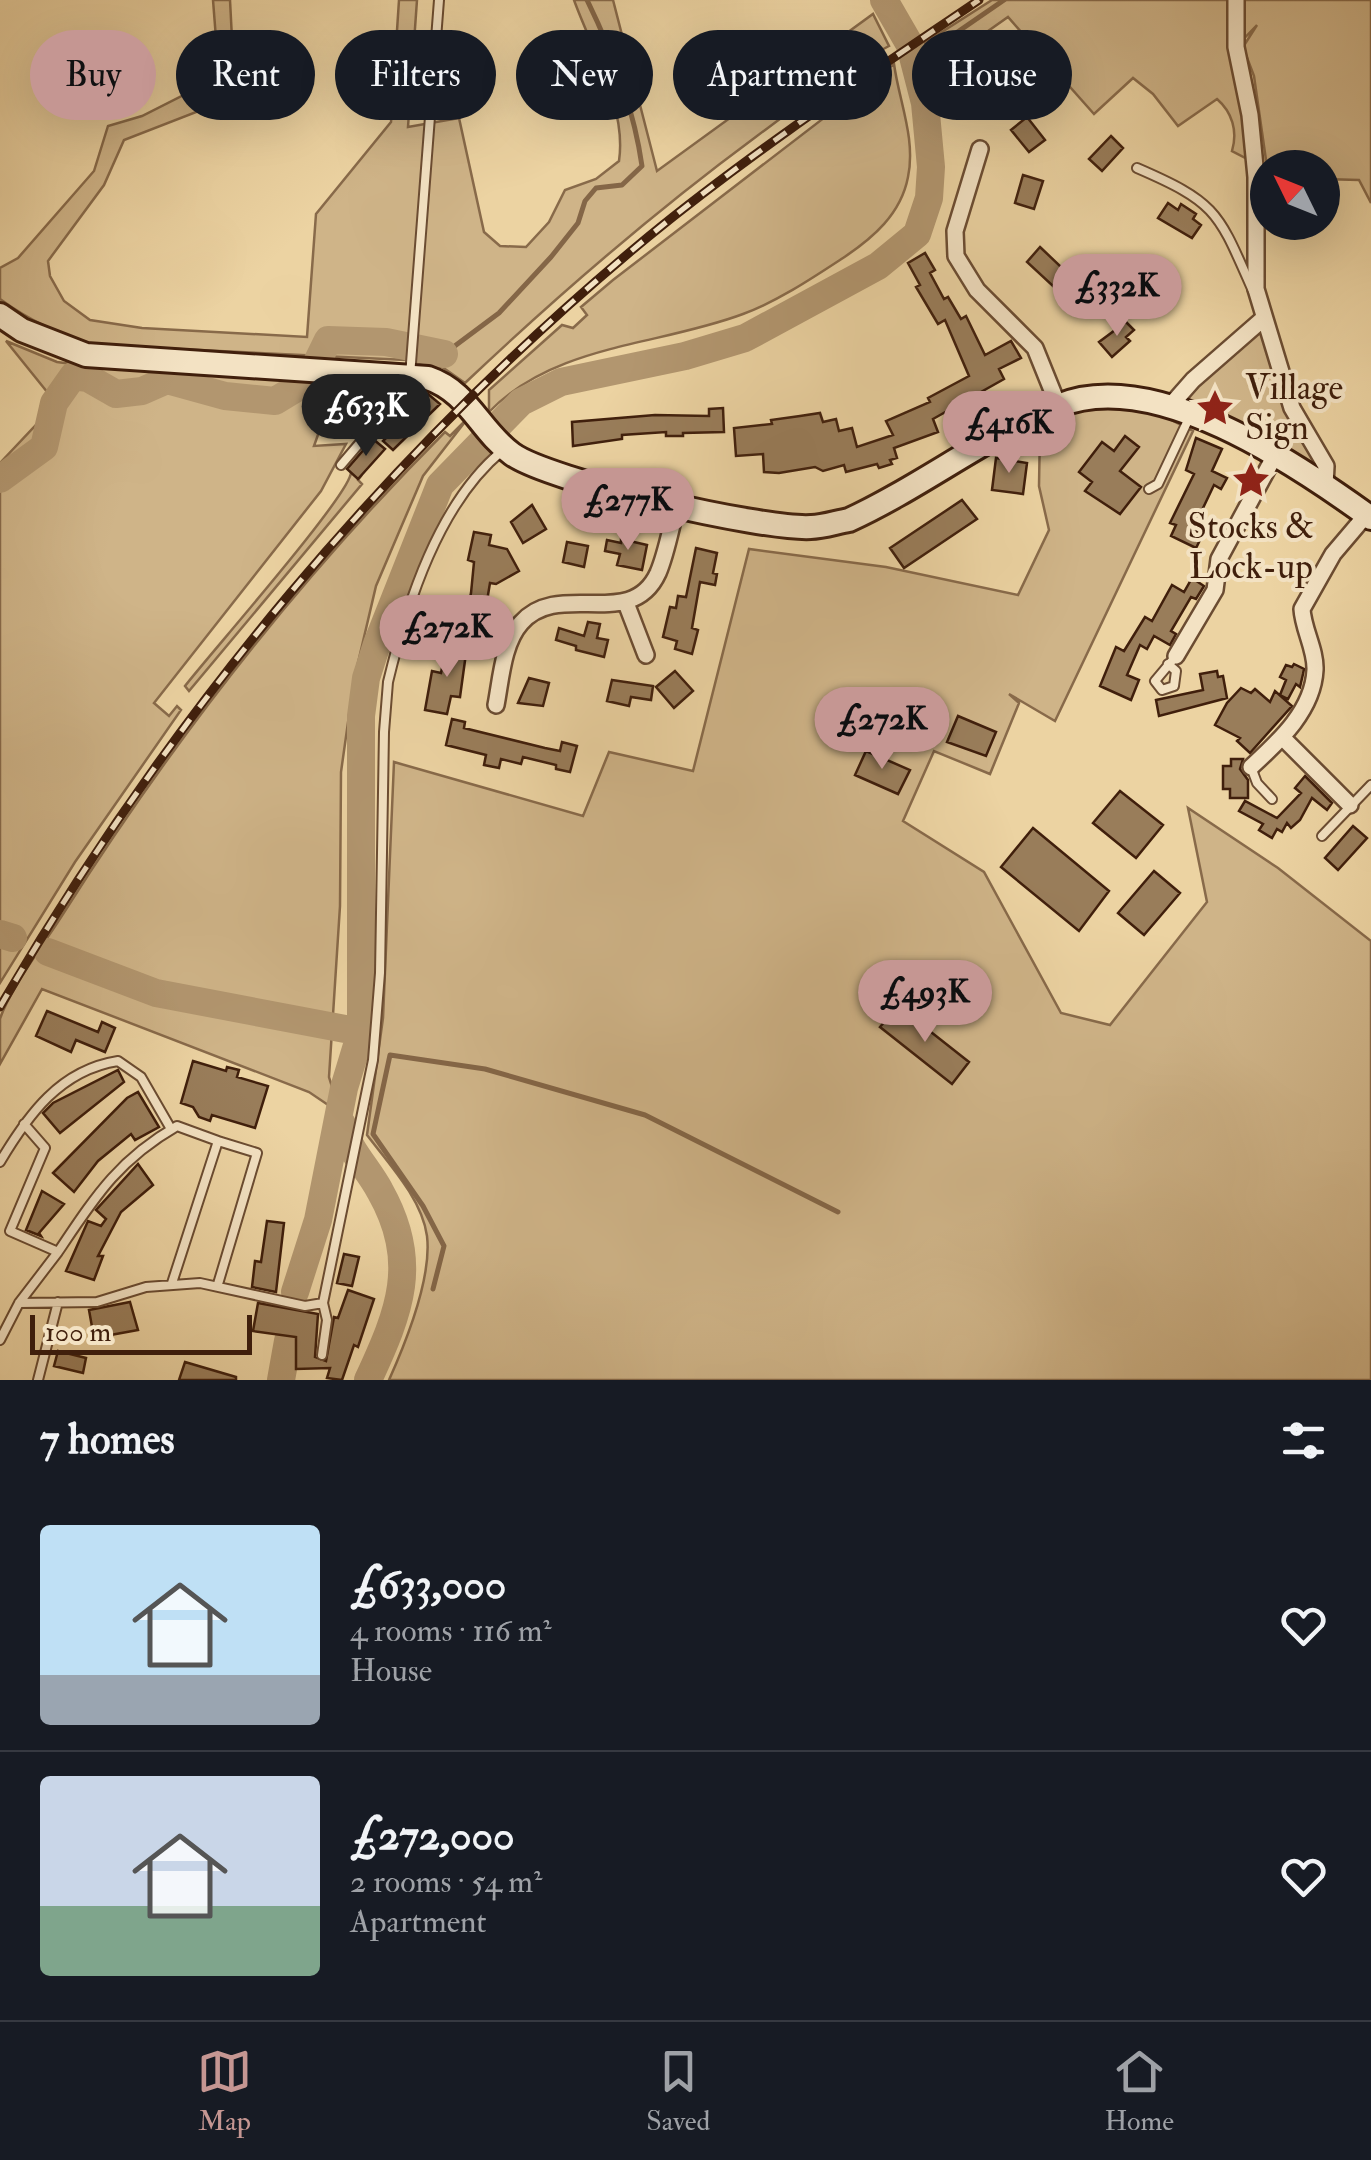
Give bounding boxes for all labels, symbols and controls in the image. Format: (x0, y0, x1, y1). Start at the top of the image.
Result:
chip: Buy (30, 30, 156, 120)
chip: Rent (176, 30, 315, 120)
chip: Filters (335, 30, 496, 120)
chip: New (516, 30, 653, 120)
chip: Apartment (673, 30, 892, 120)
chip: House (912, 30, 1072, 120)
north arrow (1250, 150, 1340, 240)
map controls (1250, 150, 1340, 240)
pin: £332K (1047, 254, 1187, 339)
text: £332K (1075, 266, 1159, 306)
place label: Village Sign (1245, 366, 1343, 450)
pin: £633K (296, 374, 436, 459)
text: £633K (324, 386, 408, 426)
place icon: Village Sign (1194, 387, 1236, 429)
pin: £416K (939, 391, 1079, 476)
text: £416K (965, 403, 1053, 443)
place icon: Stocks & Lock-up (1230, 459, 1272, 501)
pin: £277K (558, 468, 698, 553)
text: £277K (583, 480, 673, 520)
place label: Stocks & Lock-up (1188, 505, 1314, 589)
pin: £272K (377, 595, 517, 680)
text: £272K (402, 607, 492, 647)
pin: £272K (812, 687, 952, 772)
text: £272K (837, 699, 927, 739)
pin: £493K (855, 960, 995, 1045)
text: £493K (880, 972, 970, 1012)
scale bar (30, 1310, 252, 1354)
text: 100 m (45, 1315, 111, 1350)
icon: filters (1276, 1413, 1331, 1468)
text: 7 homes (40, 1414, 175, 1466)
text: £633,000 (350, 1559, 506, 1611)
icon: home (120, 1565, 240, 1685)
icon: heart (1276, 1598, 1331, 1653)
text: 4 rooms · 116 m² (350, 1611, 552, 1651)
text: House (350, 1651, 432, 1691)
text: £272,000 (350, 1810, 515, 1862)
icon: home (120, 1816, 240, 1936)
icon: heart (1276, 1849, 1331, 1904)
text: 2 rooms · 54 m² (350, 1862, 542, 1902)
text: Apartment (350, 1902, 487, 1942)
tab: Map (197, 2044, 252, 2139)
tab: Saved (646, 2044, 710, 2139)
tab: Home (1104, 2044, 1174, 2139)

